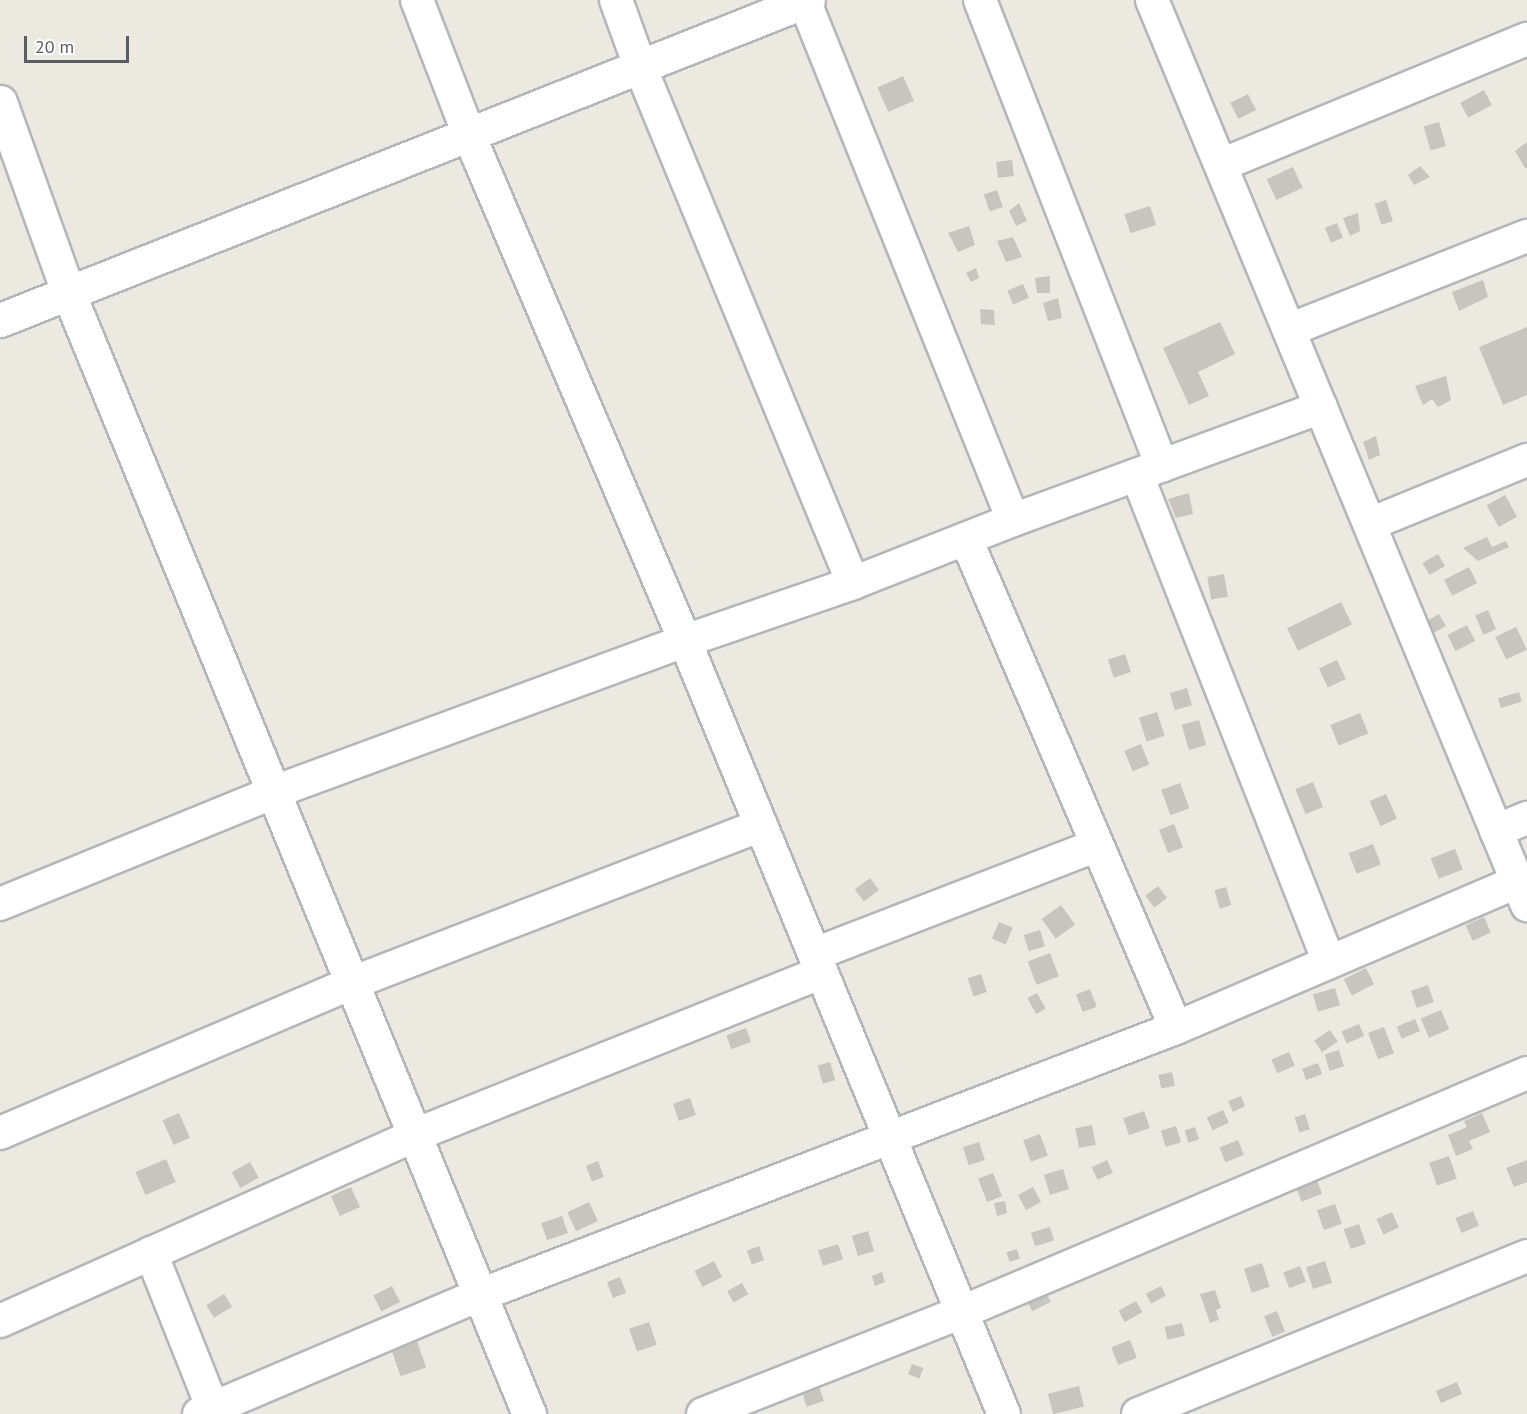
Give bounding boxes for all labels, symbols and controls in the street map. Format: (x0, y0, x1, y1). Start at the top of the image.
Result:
scale bar (27, 24, 132, 62)
text: 20 m (35, 35, 74, 58)

